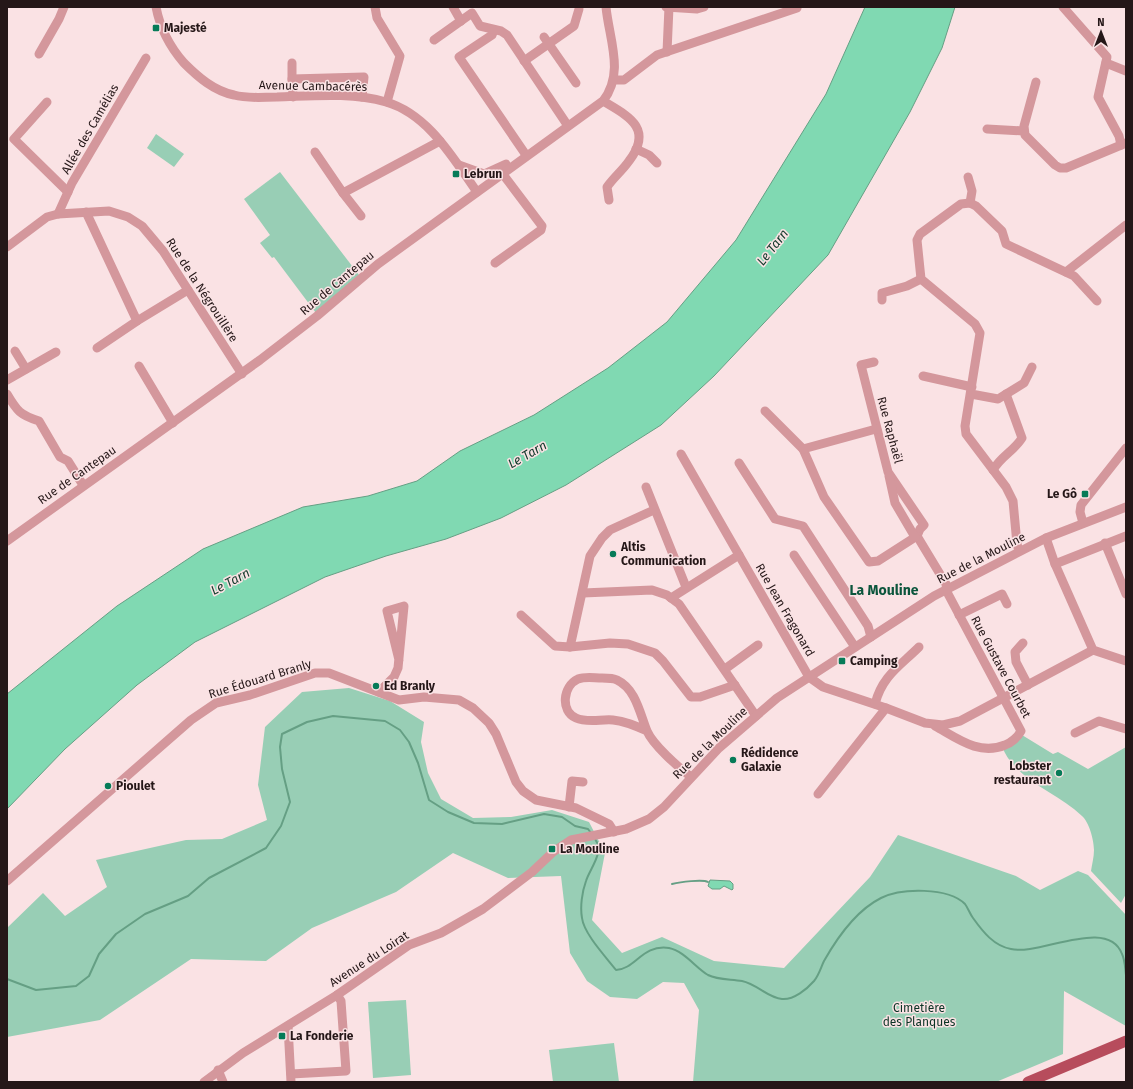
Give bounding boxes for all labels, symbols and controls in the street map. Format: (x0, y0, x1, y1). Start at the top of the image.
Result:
north arrow (1081, 12, 1121, 52)
text: N (1097, 16, 1105, 29)
place label: Majesté (164, 21, 207, 35)
marker: Majesté (151, 23, 161, 33)
street label: Avenue Cambacérès (259, 78, 368, 94)
street label: Allée des Camélias (59, 81, 122, 176)
place label: Lebrun (464, 167, 502, 181)
marker: Lebrun (451, 169, 461, 179)
water label: Le Tarn (754, 226, 791, 268)
street label: Rue de la Négrouillère (163, 235, 241, 345)
street label: Rue de Cantepau (297, 248, 377, 318)
street label: Rue Raphaël (874, 395, 906, 465)
water label: Le Tarn (505, 437, 549, 471)
street label: Rue de Cantepau (35, 443, 119, 507)
place label: Le Gô (1047, 487, 1077, 501)
marker: Le Gô (1080, 489, 1090, 499)
street label: Rue de la Mouline (934, 530, 1028, 586)
place label: Altis Communication (620, 540, 706, 568)
marker: Altis Communication (608, 549, 618, 559)
street label: Rue Jean Fragonard (753, 561, 817, 659)
water label: Le Tarn (208, 565, 252, 598)
district label: La Mouline (849, 582, 919, 599)
street label: Rue Gustave Courbet (968, 614, 1034, 721)
place label: Camping (850, 654, 898, 668)
street label: Rue Édouard Branly (207, 656, 313, 701)
marker: Camping (837, 656, 847, 666)
place label: Ed Branly (384, 679, 436, 693)
marker: Ed Branly (371, 681, 381, 691)
street label: Rue de la Mouline (670, 704, 750, 782)
place label: Rédidence Galaxie (741, 746, 799, 774)
marker: Rédidence Galaxie (728, 755, 738, 765)
place label: Lobster restaurant (994, 759, 1051, 787)
marker: Lobster restaurant (1054, 768, 1064, 778)
place label: Pioulet (116, 779, 156, 793)
marker: Pioulet (103, 781, 113, 791)
place label: La Mouline (560, 842, 620, 856)
marker: La Mouline (547, 844, 557, 854)
street label: Avenue du Loirat (327, 928, 412, 990)
park label: Cimetière des Planques (883, 1001, 956, 1029)
place label: La Fonderie (290, 1029, 354, 1043)
marker: La Fonderie (277, 1031, 287, 1041)

